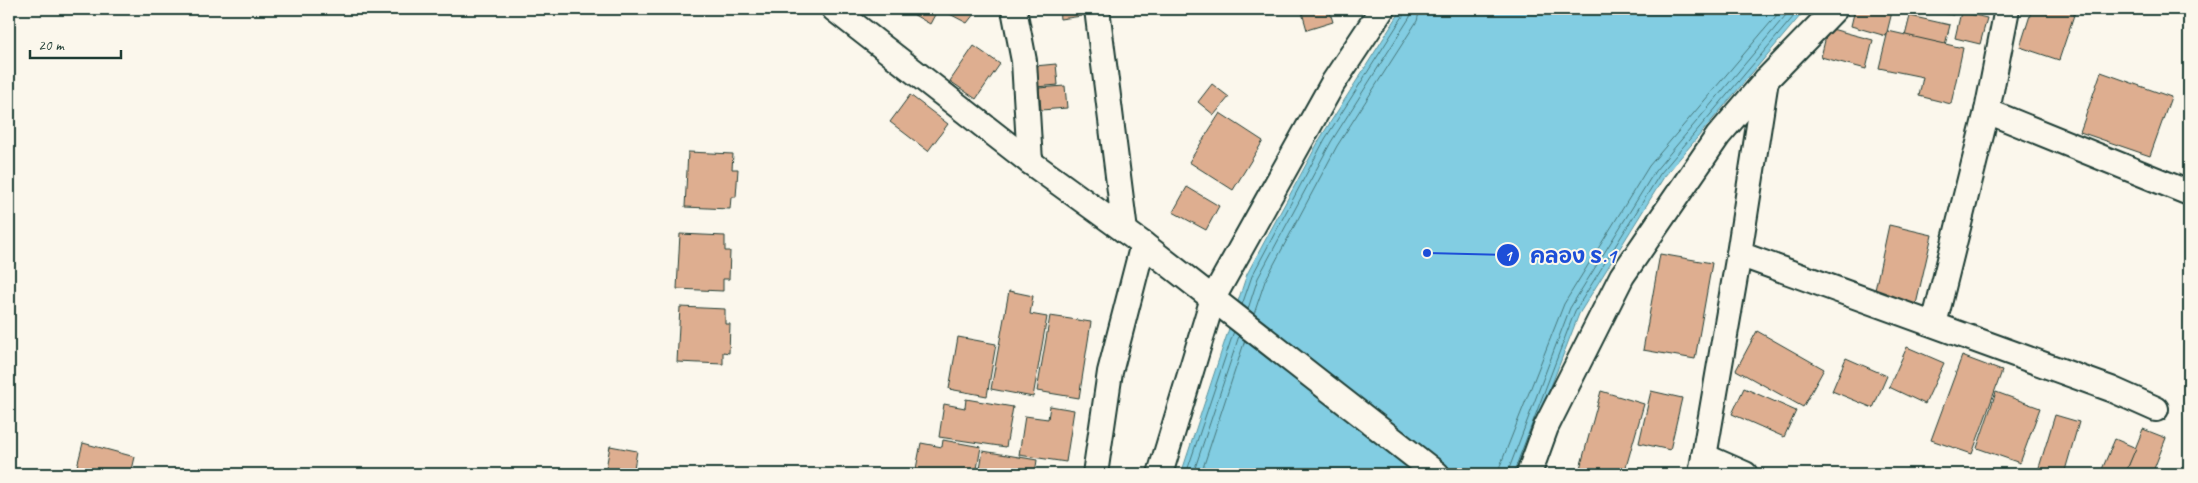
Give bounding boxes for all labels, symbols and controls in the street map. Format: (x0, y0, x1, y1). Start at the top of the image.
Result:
scale bar (30, 28, 121, 60)
text: 20 m (38, 36, 65, 55)
callout: คลอง ร.1 (1496, 237, 1626, 273)
text: คลอง ร.1 (1530, 243, 1618, 269)
text: 1 (1505, 247, 1514, 266)

